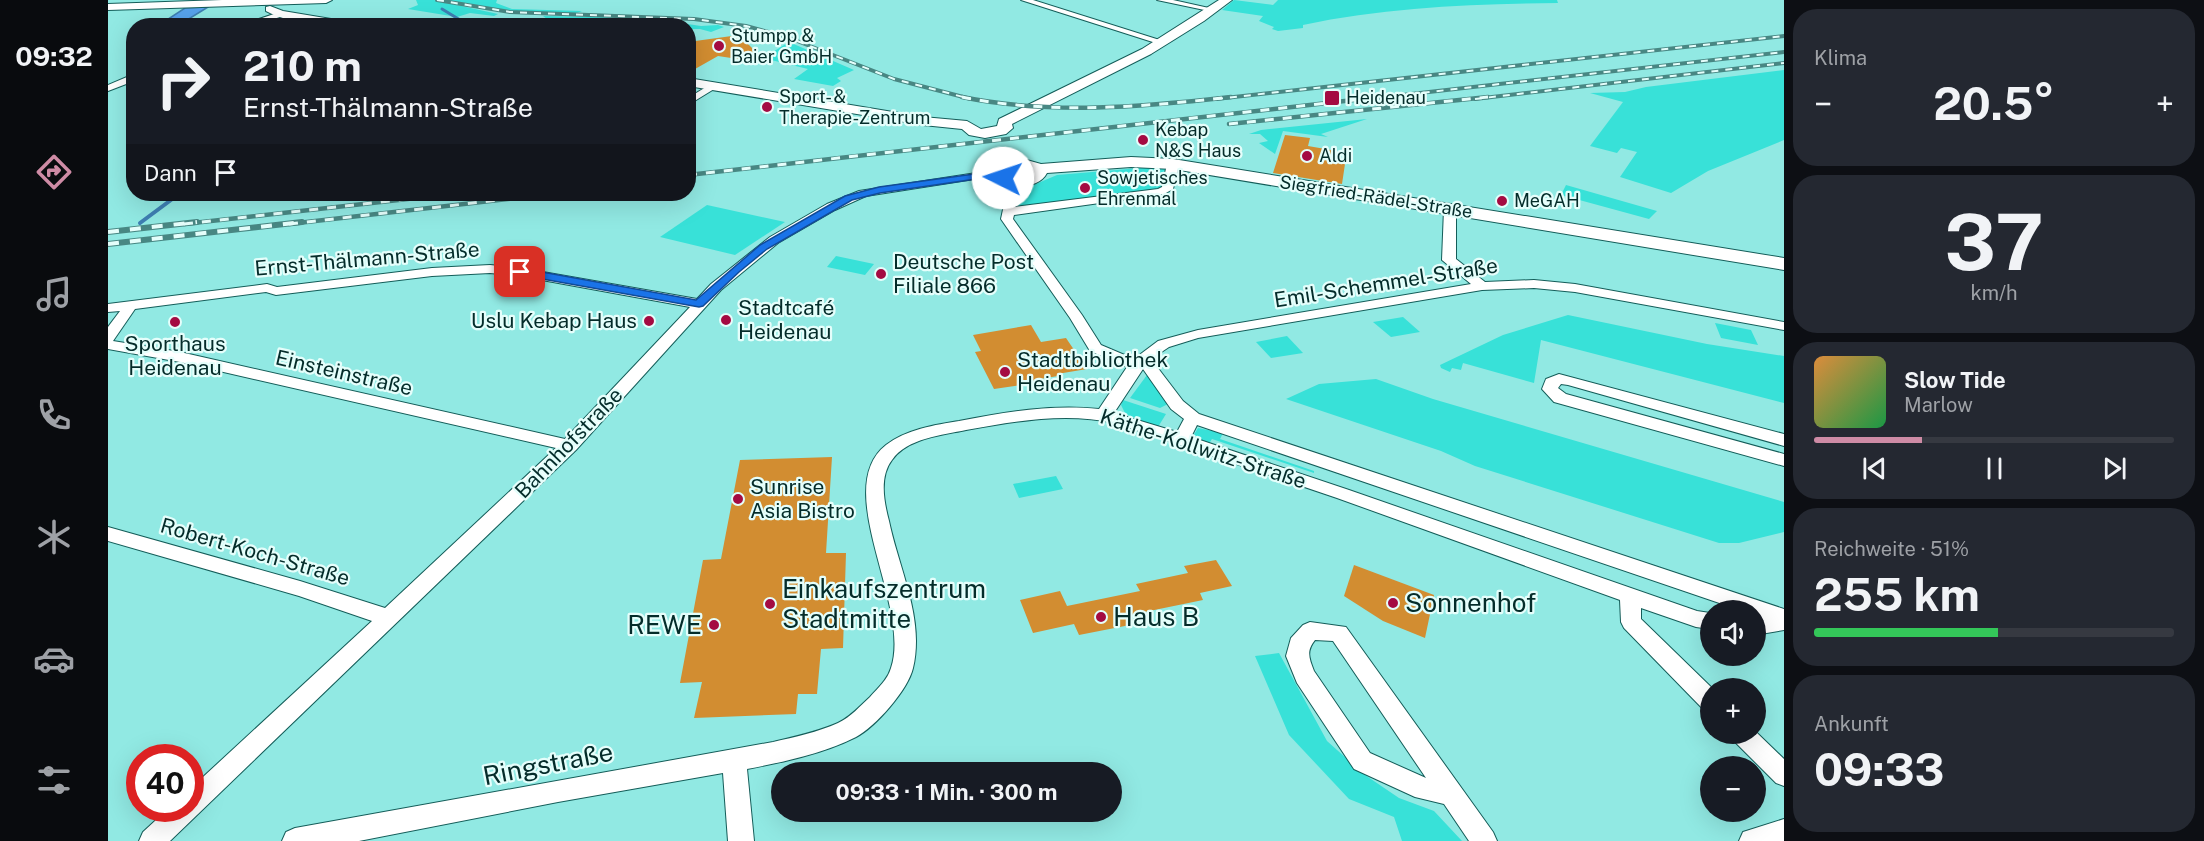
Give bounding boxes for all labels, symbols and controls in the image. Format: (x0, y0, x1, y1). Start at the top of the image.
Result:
place label: Stumpp & Baier GmbH (731, 25, 832, 67)
marker: Stumpp & Baier GmbH (712, 39, 726, 53)
text: 09:32 (15, 40, 93, 72)
text: 210 m (243, 41, 362, 90)
icon: right (144, 42, 222, 120)
text: Klima (1814, 46, 1867, 70)
text: 20.5° (1933, 77, 2055, 130)
text: − (1814, 85, 1832, 123)
text: + (2156, 85, 2174, 123)
place label: Sport- & Therapie-Zentrum (779, 86, 930, 128)
place label: Heidenau (1346, 87, 1426, 108)
marker: Heidenau (1323, 89, 1341, 107)
text: Ernst-Thälmann-Straße (243, 91, 533, 123)
marker: Sport- & Therapie-Zentrum (760, 100, 774, 114)
place label: Kebap N&S Haus (1155, 119, 1241, 161)
marker: Kebap N&S Haus (1136, 133, 1150, 147)
place label: Aldi (1319, 145, 1352, 166)
position arrow (971, 146, 1035, 210)
marker: Aldi (1300, 149, 1314, 163)
icon: directions (33, 151, 75, 193)
icon: arrive (209, 156, 242, 189)
text: Dann (144, 160, 197, 186)
place label: Sowjetisches Ehrenmal (1097, 167, 1208, 209)
street label: Siegfried-Rädel-Straße (1278, 171, 1474, 222)
marker: Sowjetisches Ehrenmal (1078, 181, 1092, 195)
place label: MeGAH (1514, 190, 1580, 211)
marker: MeGAH (1495, 194, 1509, 208)
text: 37 (1944, 196, 2044, 288)
street label: Ernst-Thälmann-Straße (253, 236, 480, 281)
pin (494, 246, 545, 297)
place label: Deutsche Post Filiale 866 (893, 249, 1034, 298)
street label: Emil-Schemmel-Straße (1272, 252, 1500, 313)
icon: arrive (503, 255, 536, 288)
marker: Deutsche Post Filiale 866 (874, 267, 888, 281)
icon: music (33, 273, 75, 315)
text: km/h (1970, 281, 2018, 305)
place label: Stadtcafé Heidenau (738, 295, 834, 344)
place label: Uslu Kebap Haus (471, 308, 637, 333)
marker: Stadtcafé Heidenau (719, 313, 733, 327)
marker: Uslu Kebap Haus (642, 314, 656, 328)
marker: Sporthaus Heidenau (168, 315, 182, 329)
place label: Sporthaus Heidenau (124, 331, 226, 380)
street label: Einsteinstraße (273, 345, 415, 400)
place label: Stadtbibliothek Heidenau (1017, 347, 1168, 396)
marker: Stadtbibliothek Heidenau (998, 365, 1012, 379)
text: Slow Tide (1904, 367, 2006, 393)
street label: Bahnhofstraße (510, 382, 628, 503)
text: Marlow (1904, 393, 1973, 417)
icon: phone (33, 394, 75, 436)
street label: Käthe-Kollwitz-Straße (1097, 403, 1309, 494)
icon: previous (1858, 452, 1891, 485)
icon: pause (1978, 452, 2011, 485)
icon: next (2098, 452, 2131, 485)
place label: Sunrise Asia Bistro (750, 474, 855, 523)
marker: Sunrise Asia Bistro (731, 492, 745, 506)
street label: Robert-Koch-Straße (158, 513, 353, 590)
icon: climate (33, 516, 75, 558)
text: Reichweite · 51% (1814, 537, 1969, 561)
text: 255 km (1814, 568, 1980, 621)
place label: Einkaufszentrum Stadtmitte (782, 573, 986, 634)
place label: Sonnenhof (1405, 587, 1536, 618)
marker: Sonnenhof (1386, 596, 1400, 610)
marker: Einkaufszentrum Stadtmitte (763, 597, 777, 611)
map controls (1700, 600, 1766, 822)
button: sound (1700, 600, 1766, 666)
place label: Haus B (1113, 601, 1199, 632)
place label: REWE (627, 609, 702, 640)
marker: Haus B (1094, 610, 1108, 624)
marker: REWE (707, 618, 721, 632)
icon: car (33, 638, 75, 680)
button: + (1700, 678, 1766, 744)
text: Ankunft (1814, 712, 1889, 736)
street label: Ringstraße (480, 736, 616, 791)
text: 09:33 (1814, 743, 1944, 796)
speed limit sign: 40 (126, 744, 204, 822)
button: − (1700, 756, 1766, 822)
icon: filters (33, 759, 75, 801)
text: 09:33 · 1 Min. · 300 m (836, 779, 1057, 805)

